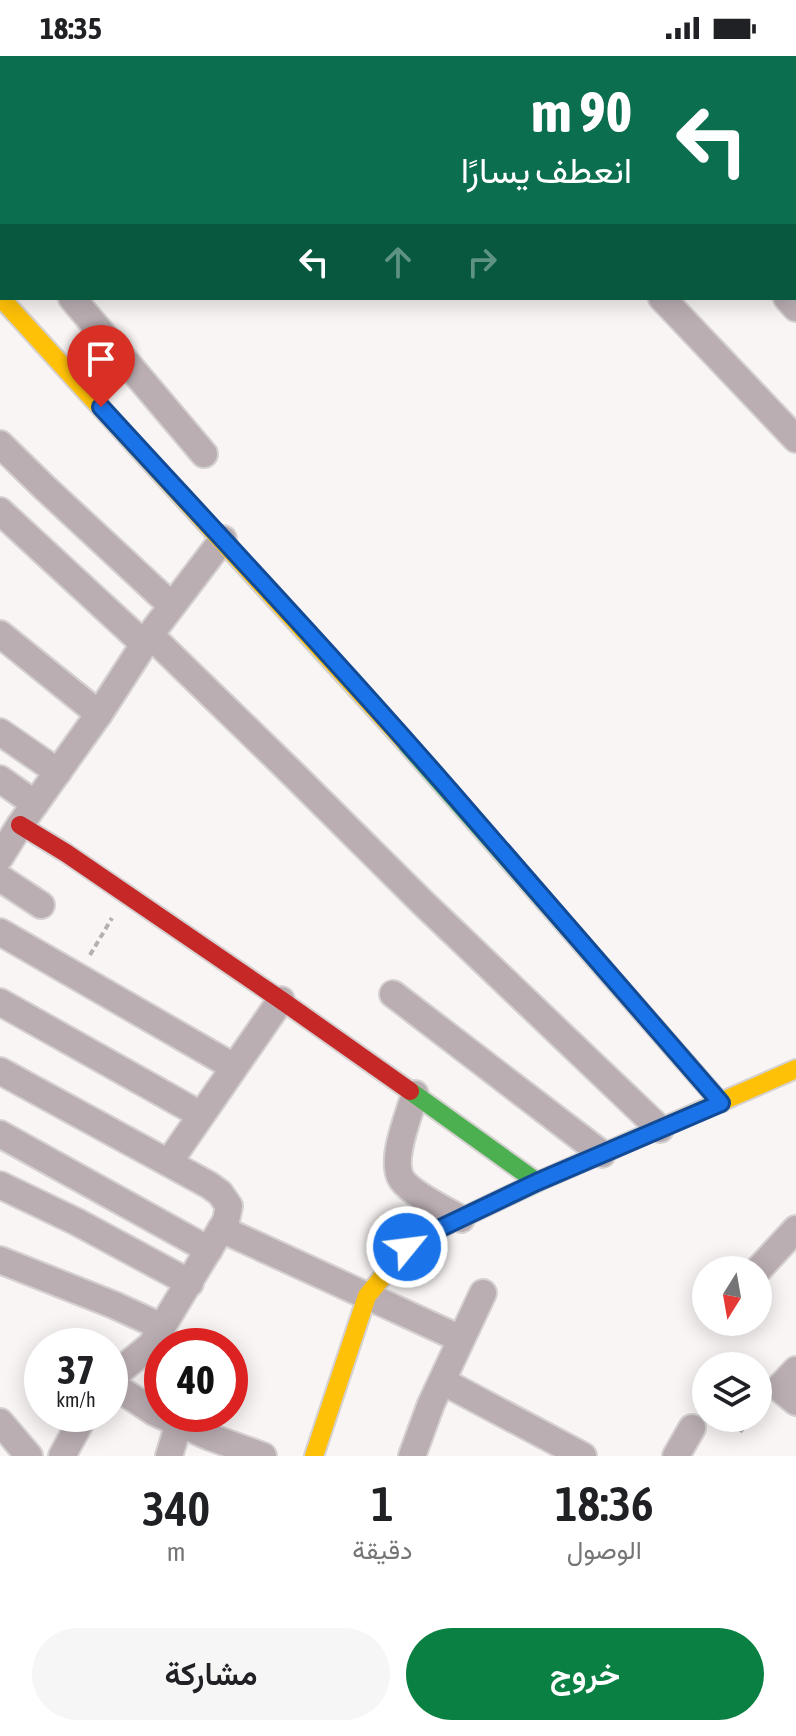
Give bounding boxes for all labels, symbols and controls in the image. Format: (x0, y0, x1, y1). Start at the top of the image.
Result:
text: 18:35 (40, 11, 102, 45)
text: 90 m (531, 80, 632, 144)
icon: left (660, 88, 764, 192)
text: انعطف يسارًا (461, 149, 632, 191)
icon: left (292, 240, 336, 284)
icon: ahead (376, 240, 420, 284)
icon: right (460, 240, 504, 284)
pin (67, 325, 135, 407)
icon: arrive (79, 337, 123, 381)
position arrow (365, 1205, 449, 1289)
north arrow (692, 1256, 772, 1336)
map controls (692, 1256, 772, 1432)
speed limit sign: 40 (144, 1328, 248, 1432)
text: 37 (57, 1347, 95, 1392)
button: layers (692, 1352, 772, 1432)
text: km/h (56, 1388, 96, 1411)
text: 1 (371, 1476, 394, 1531)
text: 18:36 (555, 1476, 654, 1531)
text: 340 (142, 1481, 210, 1536)
text: دقيقة (352, 1535, 413, 1565)
text: الوصول (567, 1535, 642, 1565)
text: m (167, 1537, 186, 1567)
button: مشاركة (32, 1628, 390, 1720)
button: خروج (406, 1628, 764, 1720)

